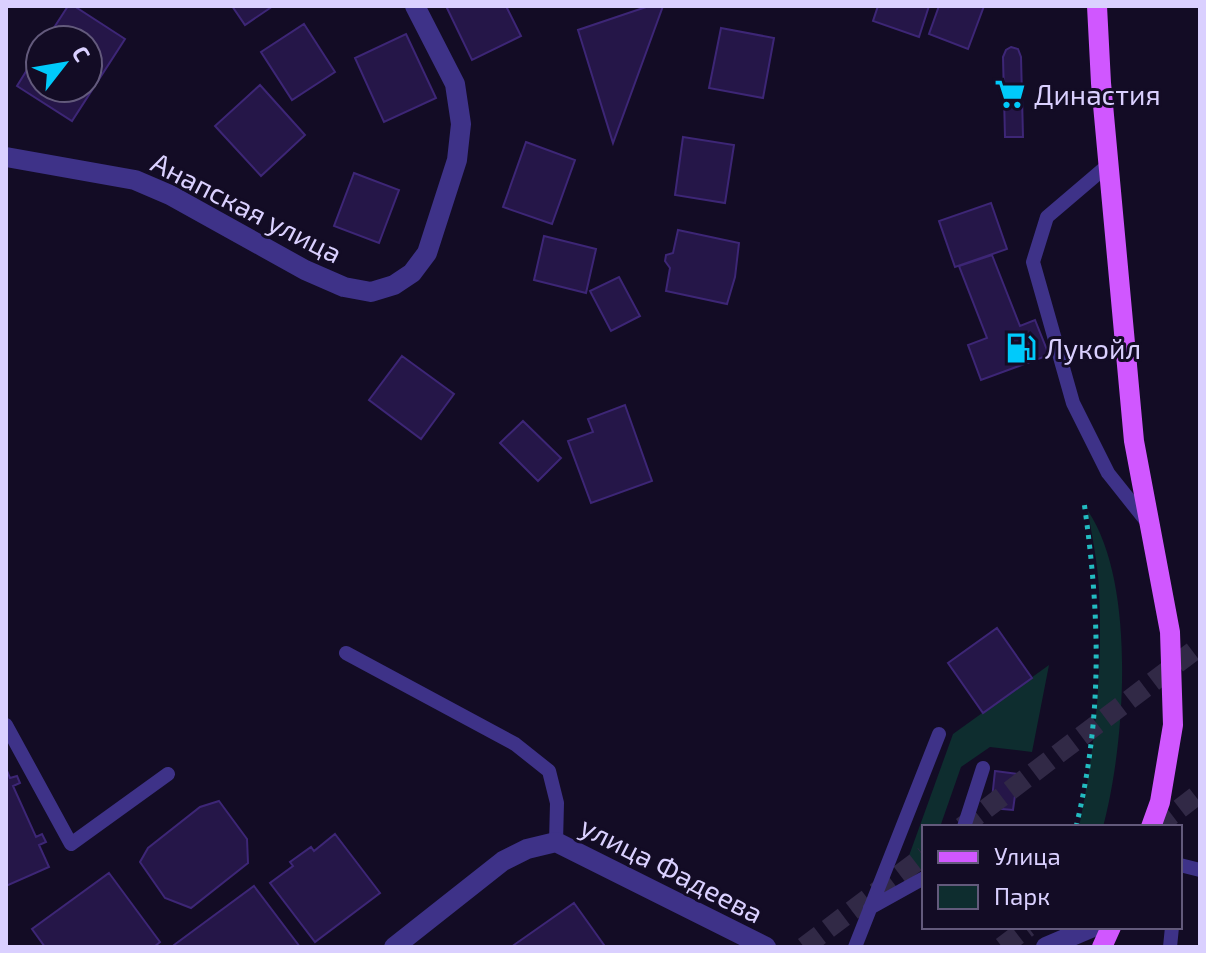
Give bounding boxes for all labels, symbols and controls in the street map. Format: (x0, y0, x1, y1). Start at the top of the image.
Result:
north arrow (24, 24, 104, 104)
text: С (68, 41, 97, 65)
supermarket icon: Династия (993, 77, 1027, 111)
place label: Династия (1034, 77, 1161, 111)
street label: Анапская улица (146, 144, 348, 270)
fuel station icon: Лукойл (1004, 331, 1038, 365)
place label: Лукойл (1045, 331, 1141, 365)
street label: улица Фадеева (575, 808, 769, 930)
legend (922, 825, 1182, 929)
text: Улица (994, 841, 1061, 870)
text: Парк (994, 881, 1050, 910)

